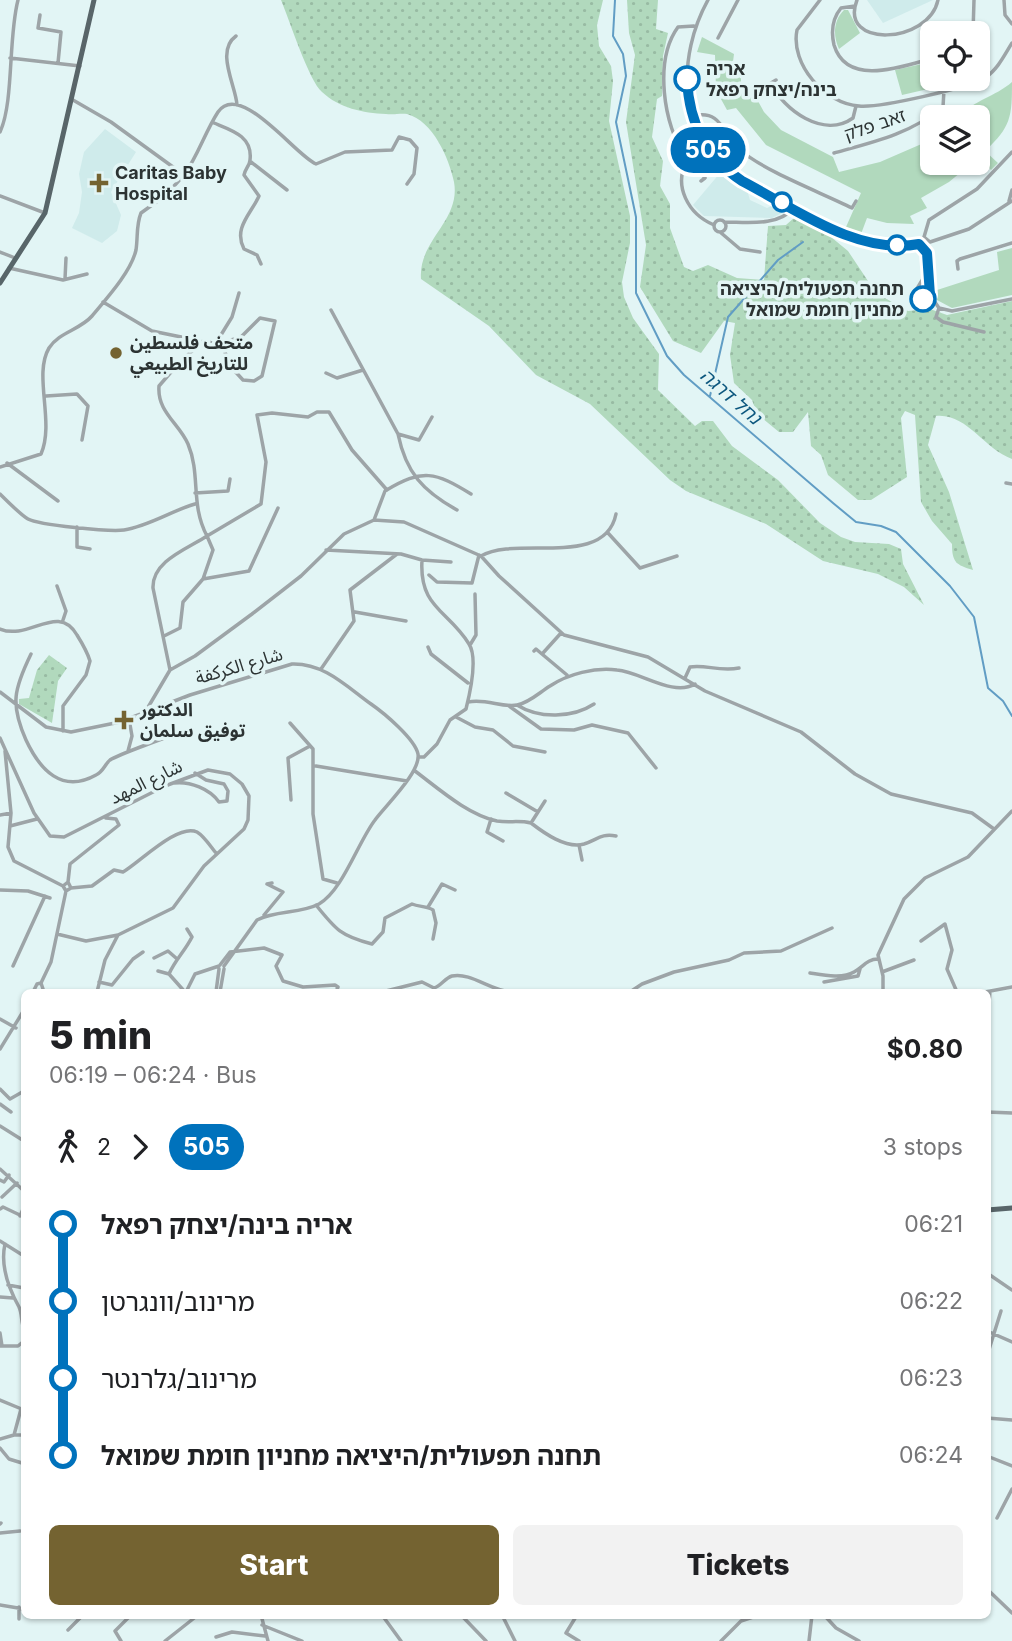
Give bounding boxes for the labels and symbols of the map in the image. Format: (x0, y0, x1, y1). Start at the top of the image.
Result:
place label: אריה בינה/יצחק רפאל (706, 58, 837, 100)
marker: אריה בינה/יצחק רפאל (674, 66, 700, 92)
street label: זאב פלק (841, 104, 909, 145)
line badge: 505 (668, 127, 748, 173)
place label: Caritas Baby Hospital (115, 162, 227, 204)
marker: Caritas Baby Hospital (89, 173, 109, 193)
unlabelled marker (772, 192, 792, 212)
unlabelled marker (887, 235, 907, 255)
place label: תחנה תפעולית/היציאה מחניון חומת שמואל (720, 278, 904, 320)
marker: תחנה תפעולית/היציאה מחניון חומת שמואל (910, 286, 936, 312)
place label: متحف فلسطين للتاريخ الطبيعي (130, 332, 253, 378)
marker: متحف فلسطين للتاريخ الطبيعي (108, 345, 124, 361)
water label: נחל דרגה (695, 364, 767, 430)
street label: شارع الكركفة (193, 643, 286, 692)
place label: الدكتور توفيق سلمان (139, 699, 246, 742)
marker: الدكتور توفيق سلمان (114, 710, 134, 730)
street label: شارع المهد (106, 755, 187, 812)

